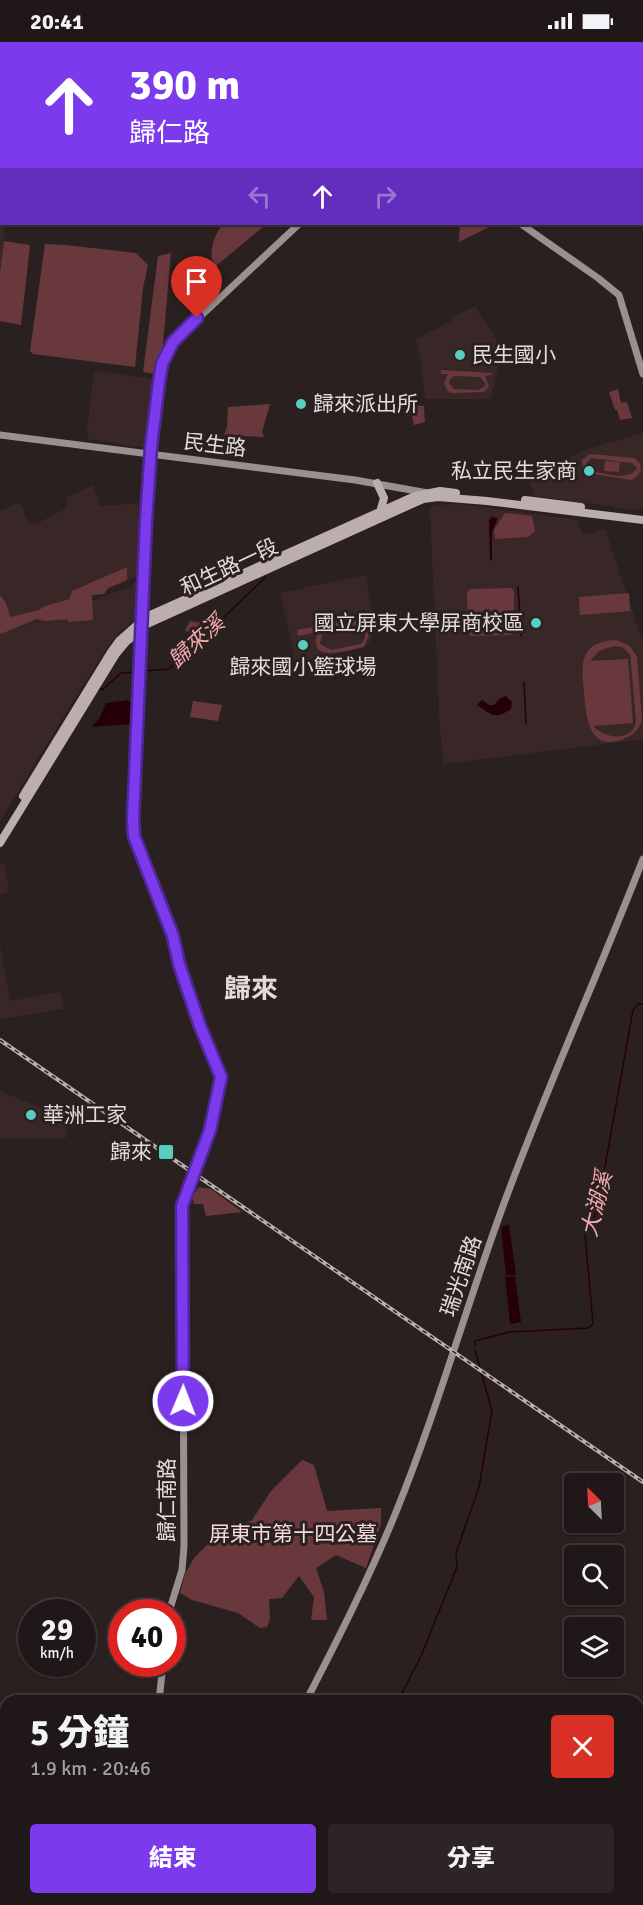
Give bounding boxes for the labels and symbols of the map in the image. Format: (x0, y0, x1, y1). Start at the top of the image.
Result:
pin (171, 256, 222, 318)
place label: 民生國小 (472, 342, 556, 368)
marker: 民生國小 (453, 348, 467, 362)
place label: 歸來派出所 (313, 391, 418, 417)
marker: 歸來派出所 (294, 397, 308, 411)
street label: 民生路 (182, 428, 248, 462)
place label: 私立民生家商 (451, 458, 577, 484)
marker: 私立民生家商 (582, 464, 596, 478)
street label: 和生路一段 (176, 533, 282, 601)
water label: 歸來溪 (163, 607, 232, 673)
place label: 國立屏東大學屏商校區 (314, 610, 524, 636)
marker: 國立屏東大學屏商校區 (529, 616, 543, 630)
marker: 歸來國小籃球場 (296, 638, 310, 652)
place label: 歸來國小籃球場 (230, 654, 377, 680)
district label: 歸來 (224, 973, 278, 1006)
place label: 華洲工家 (43, 1102, 127, 1128)
marker: 華洲工家 (24, 1108, 38, 1122)
place label: 歸來 (110, 1139, 152, 1165)
marker: 歸來 (157, 1143, 175, 1161)
water label: 大湖溪 (575, 1166, 618, 1239)
street label: 瑞光南路 (435, 1232, 487, 1320)
position arrow (151, 1369, 215, 1433)
street label: 歸仁南路 (154, 1458, 180, 1542)
north arrow (564, 1473, 624, 1533)
park label: 屏東市第十四公墓 (209, 1521, 377, 1547)
speed limit sign: 40 (108, 1599, 186, 1677)

